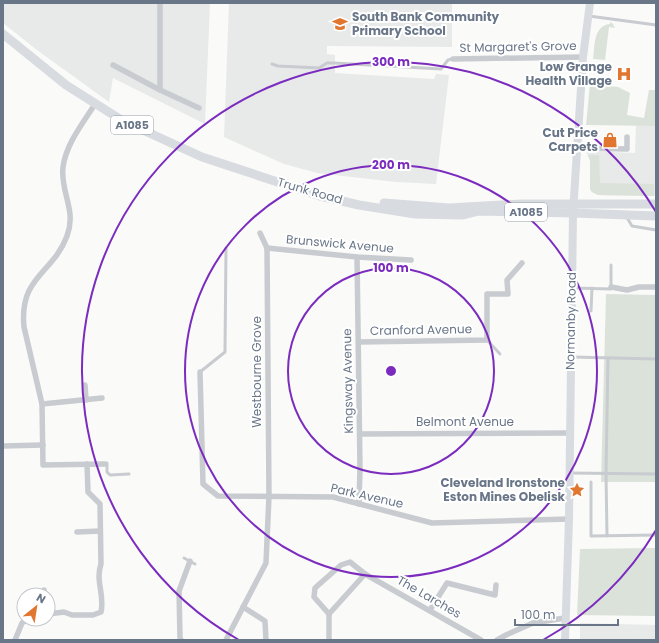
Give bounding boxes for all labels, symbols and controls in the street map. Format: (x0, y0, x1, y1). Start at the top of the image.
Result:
place label: South Bank Community Primary School (352, 8, 500, 39)
school or university icon: South Bank Community Primary School (331, 15, 349, 33)
street label: St Margaret's Grove (459, 37, 577, 56)
text: 300 m (372, 53, 410, 70)
place label: Low Grange Health Village (526, 58, 613, 89)
hospital icon: Low Grange Health Village (615, 65, 633, 83)
road number: A1085 (111, 116, 153, 134)
place label: Cut Price Carpets (543, 124, 599, 155)
shop icon: Cut Price Carpets (601, 131, 619, 149)
text: 200 m (372, 156, 410, 173)
street label: Trunk Road (276, 173, 345, 208)
road number: A1085 (505, 203, 547, 221)
street label: Brunswick Avenue (286, 230, 395, 257)
text: 100 m (373, 259, 409, 276)
street label: Normanby Road (561, 272, 580, 370)
street label: Westbourne Grove (248, 316, 265, 428)
street label: Cranford Avenue (370, 320, 472, 339)
street label: Kingsway Avenue (338, 328, 357, 434)
centre of rings (384, 364, 398, 378)
street label: Belmont Avenue (416, 413, 514, 430)
place label: Cleveland Ironstone Eston Mines Obelisk (440, 474, 566, 505)
street label: Park Avenue (329, 479, 405, 512)
place icon: Cleveland Ironstone Eston Mines Obelisk (568, 481, 586, 499)
street label: The Larches (394, 571, 464, 622)
north arrow (16, 587, 56, 627)
text: N (33, 589, 49, 607)
scale bar (515, 601, 618, 627)
text: 100 m (521, 606, 555, 623)

